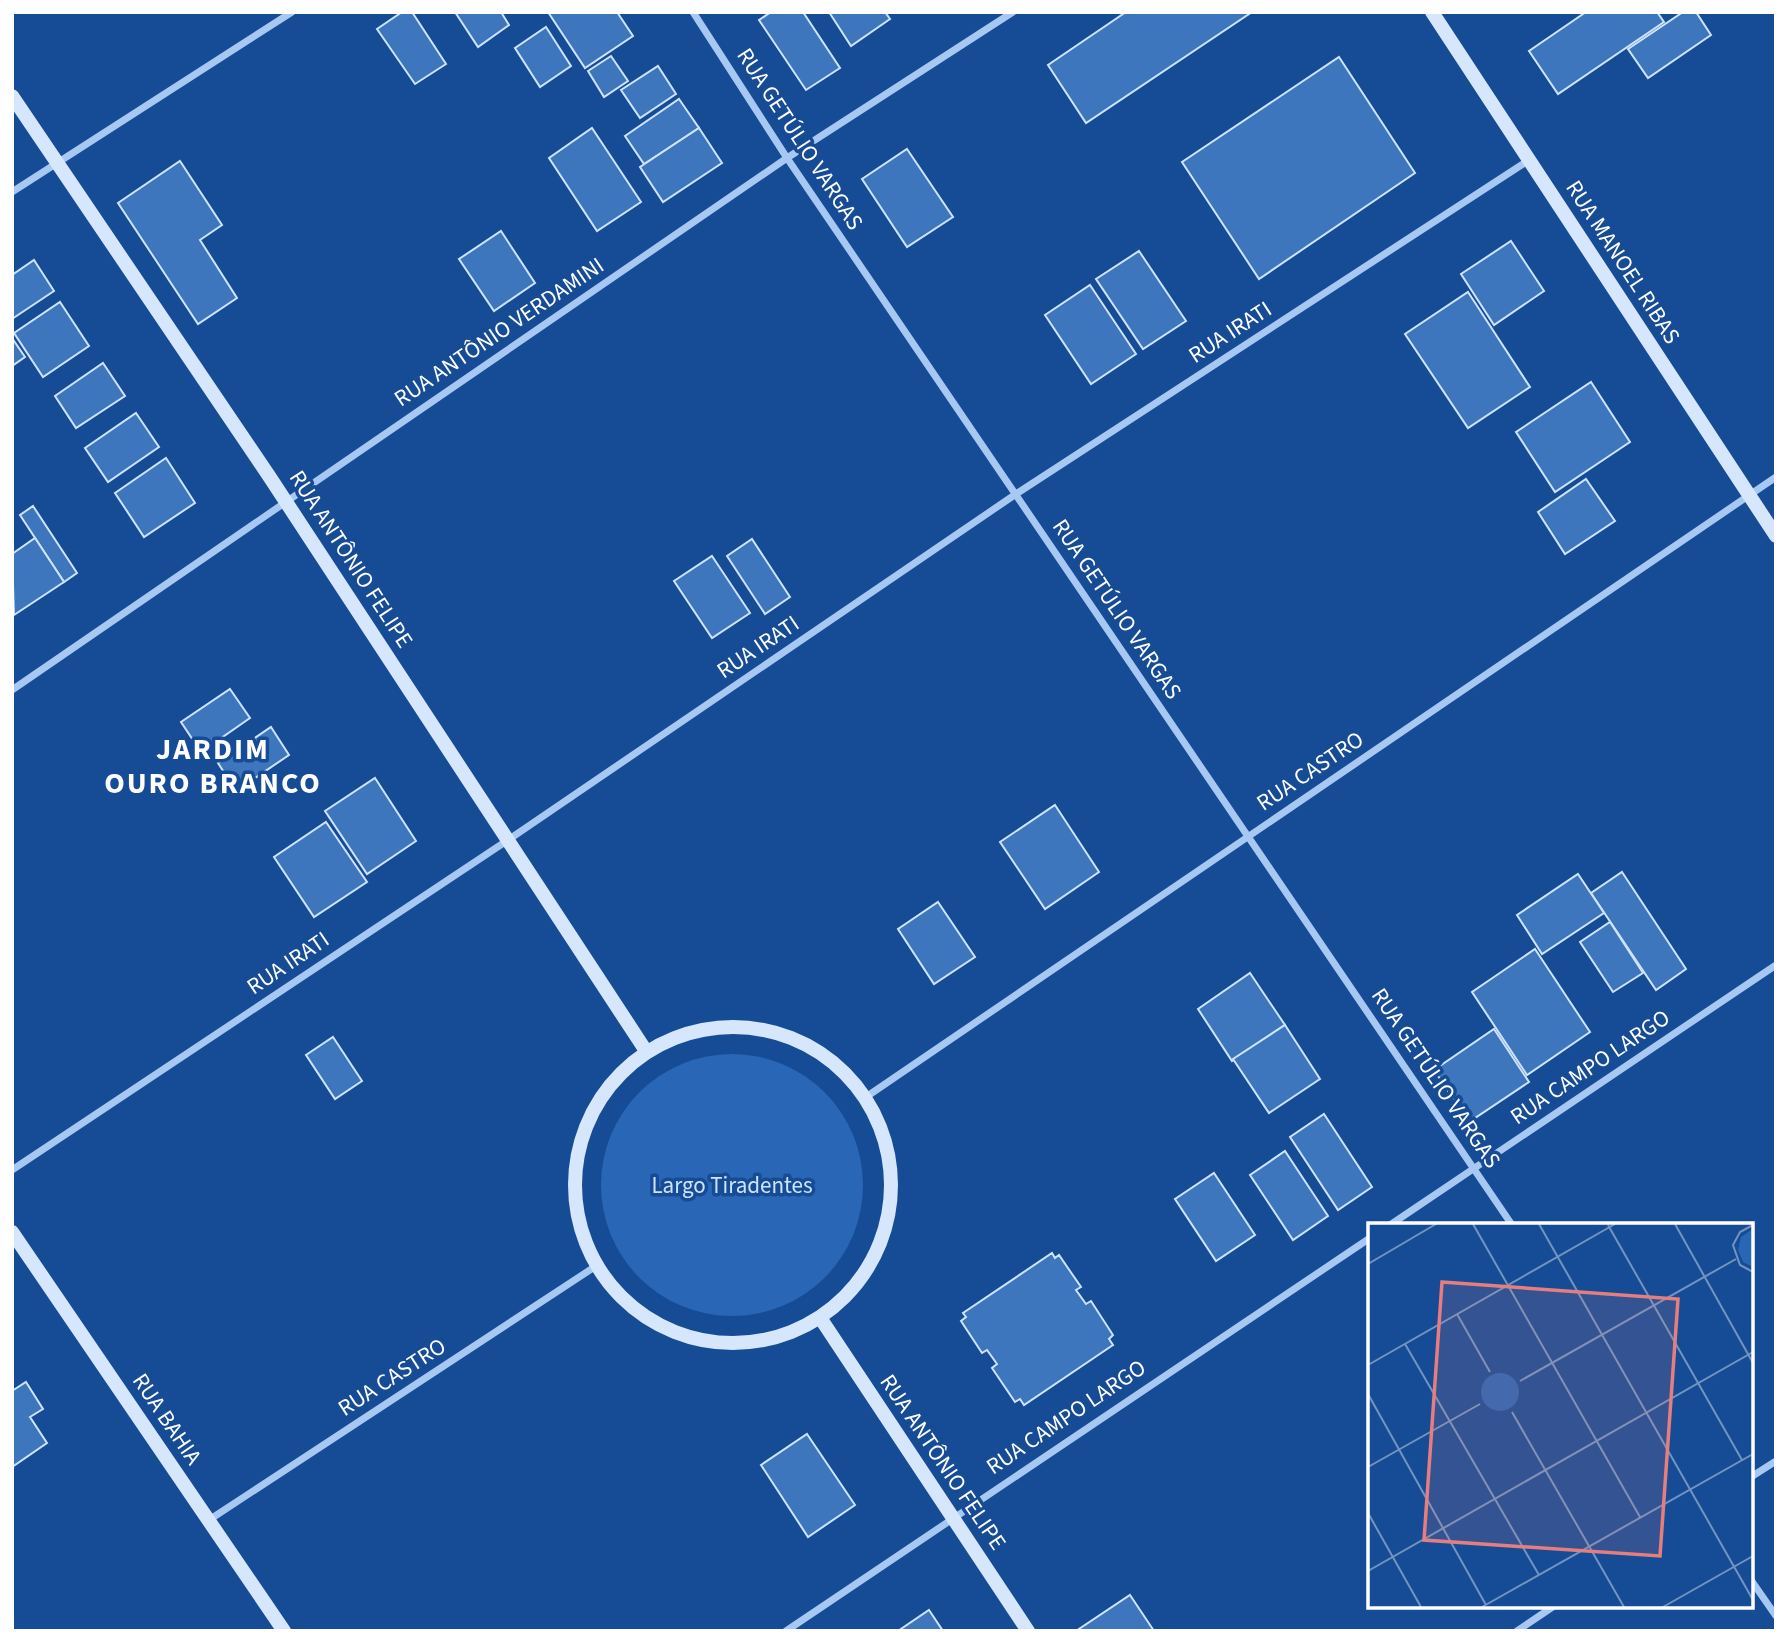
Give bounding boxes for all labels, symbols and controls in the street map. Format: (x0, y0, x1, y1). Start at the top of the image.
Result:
street label: RUA GETÚLIO VARGAS (729, 41, 871, 237)
street label: RUA MANOEL RIBAS (1558, 174, 1688, 350)
street label: RUA ANTÔNIO VERDAMINI (387, 249, 611, 415)
street label: RUA IRATI (1182, 293, 1278, 371)
street label: RUA ANTÔNIO FELIPE (281, 464, 421, 654)
street label: RUA GETÚLIO VARGAS (1044, 512, 1190, 706)
street label: RUA IRATI (710, 607, 806, 687)
street label: RUA CASTRO (1250, 723, 1370, 819)
district label: JARDIM OURO BRANCO (104, 728, 322, 805)
street label: RUA IRATI (240, 923, 336, 1003)
street label: RUA GETÚLIO VARGAS (1363, 981, 1509, 1175)
street label: RUA CAMPO LARGO (1504, 1001, 1676, 1133)
park label: Largo Tiradentes (651, 1169, 813, 1202)
inset map (1368, 1223, 1753, 1608)
street label: RUA CASTRO (332, 1330, 452, 1424)
street label: RUA CAMPO LARGO (980, 1351, 1152, 1483)
street label: RUA BAHIA (124, 1367, 210, 1472)
street label: RUA ANTÔNIO FELIPE (872, 1367, 1014, 1557)

